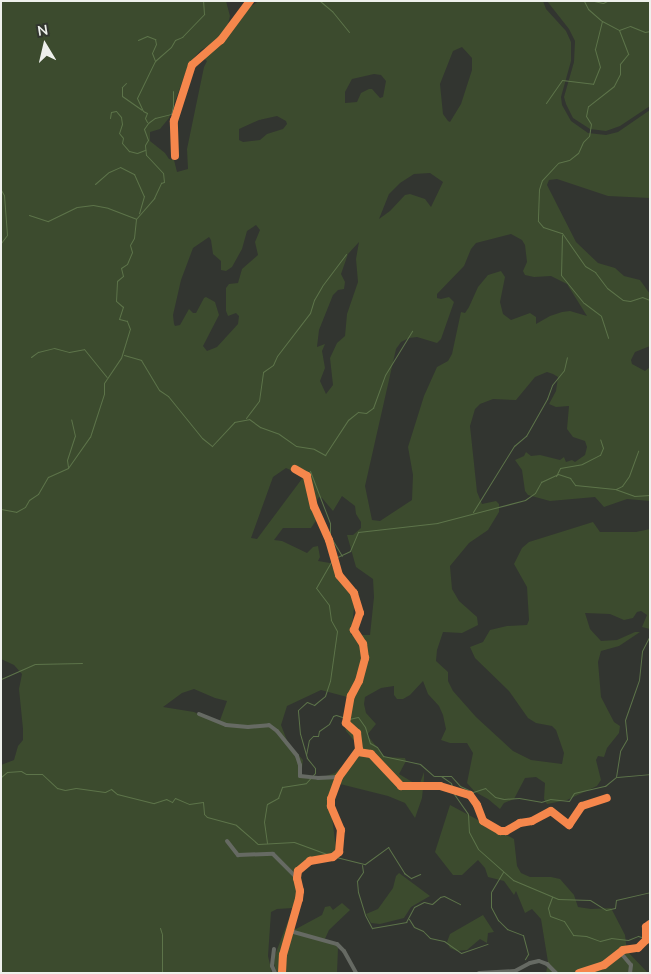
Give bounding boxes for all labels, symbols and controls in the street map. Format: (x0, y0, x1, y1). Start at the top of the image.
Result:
north arrow (20, 20, 70, 70)
text: N (36, 20, 49, 40)

